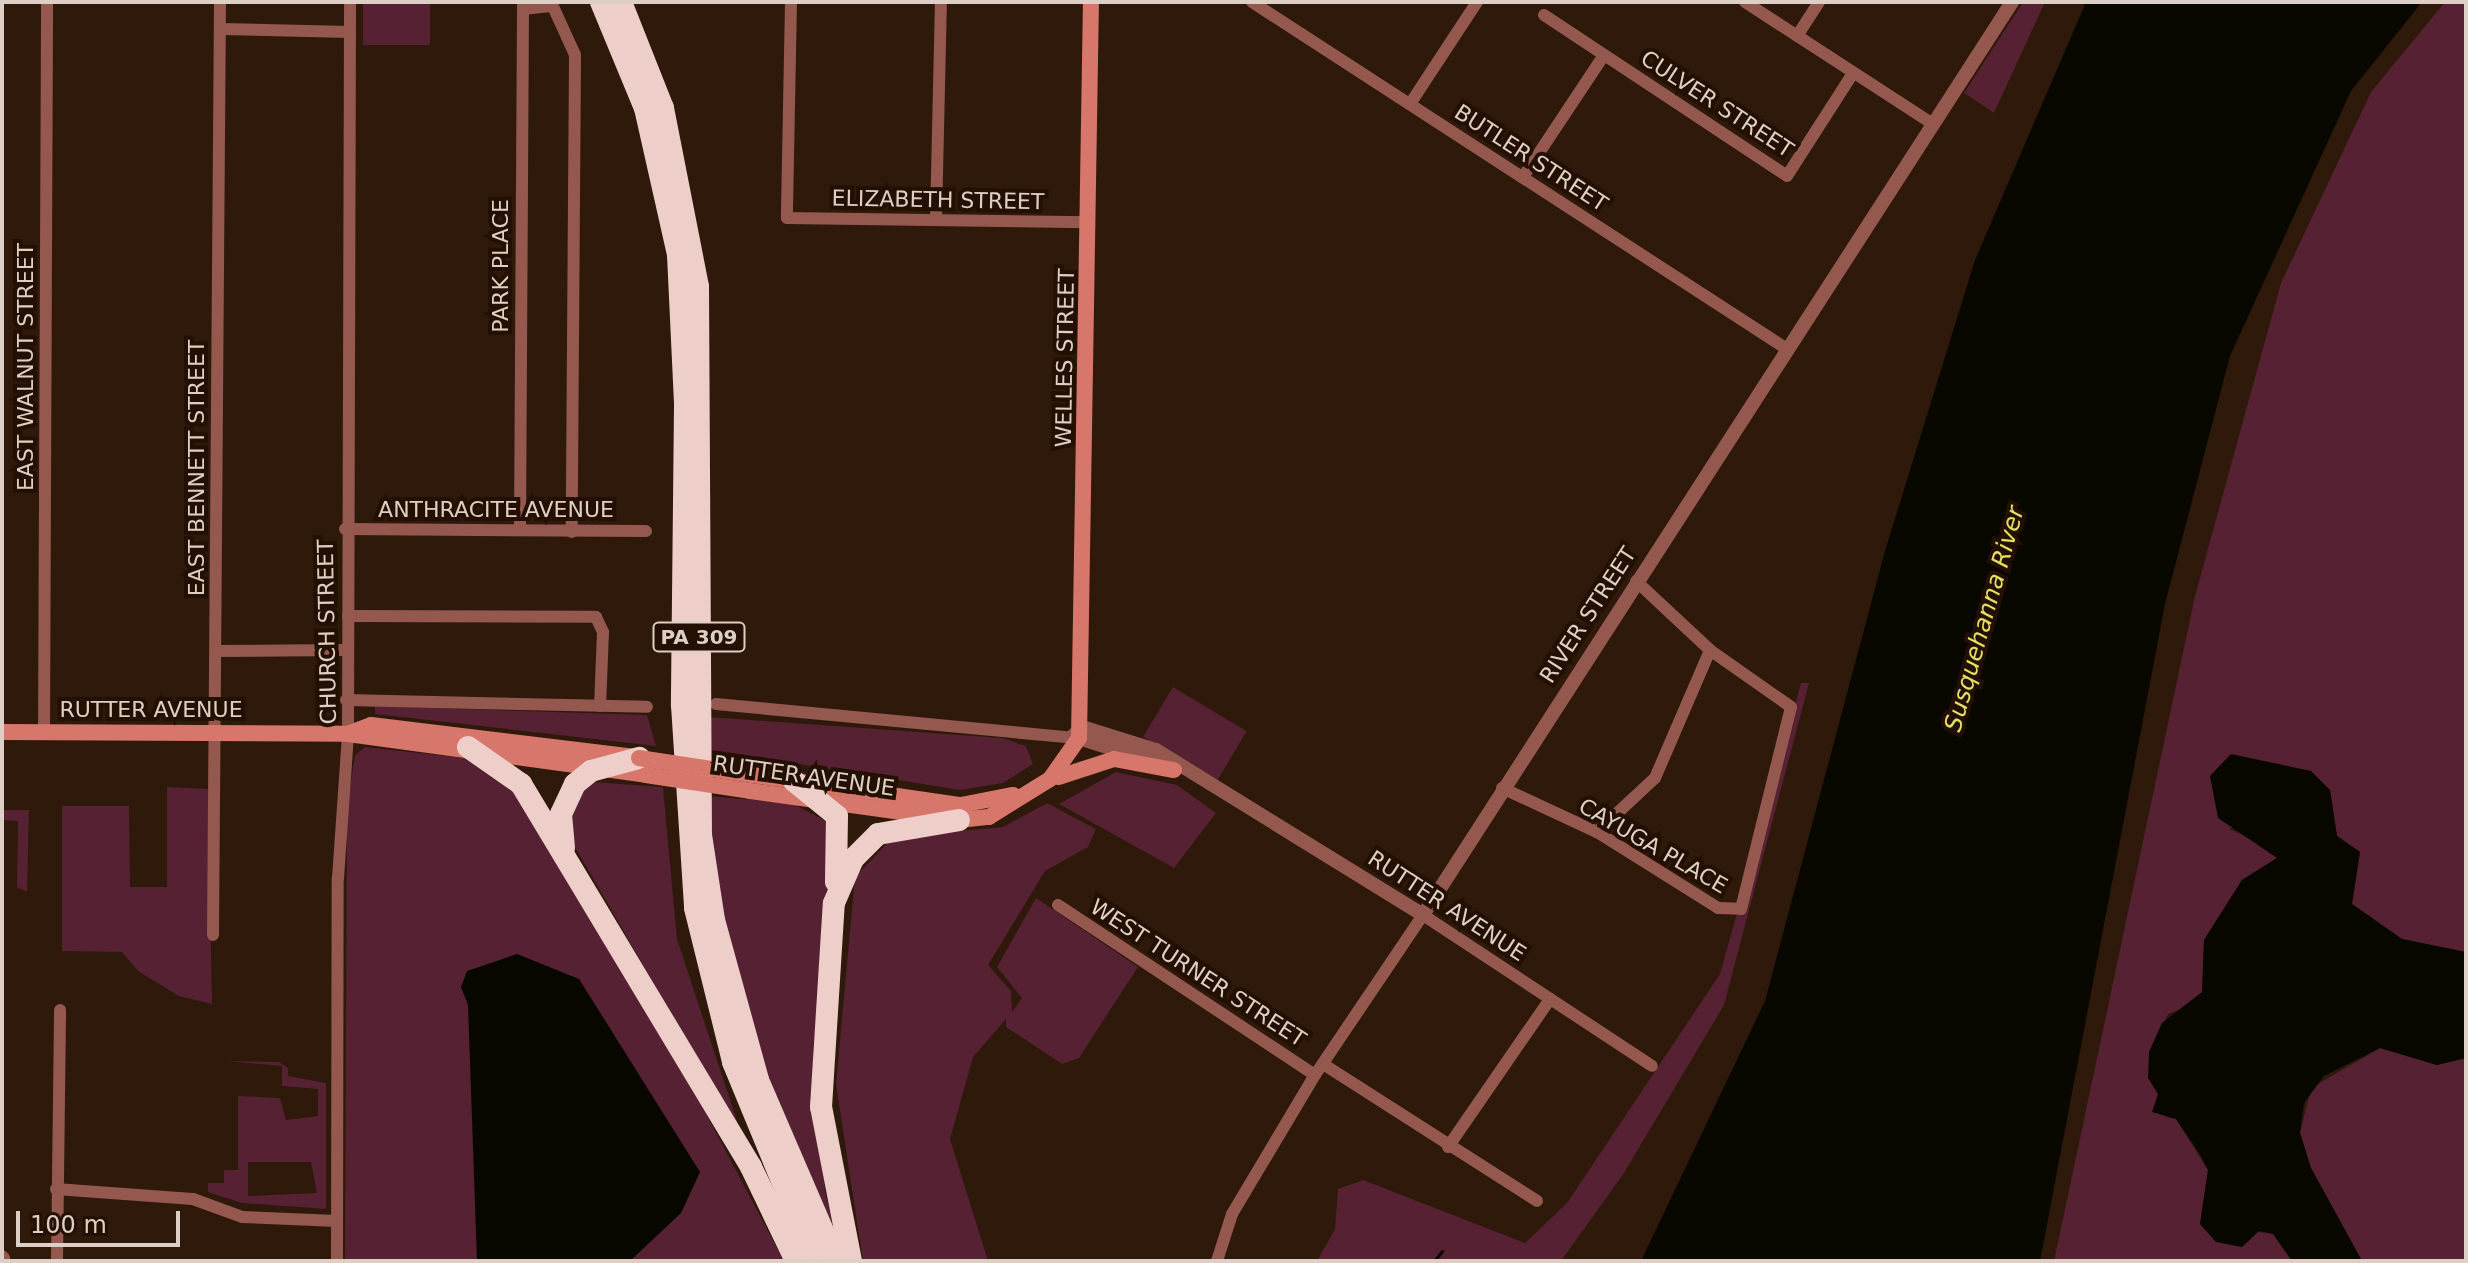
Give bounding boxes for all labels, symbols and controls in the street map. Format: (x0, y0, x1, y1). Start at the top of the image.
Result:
street label: CULVER STREET (1636, 45, 1798, 163)
street label: BUTLER STREET (1450, 99, 1612, 217)
street label: ELIZABETH STREET (831, 185, 1045, 215)
street label: PARK PLACE (488, 199, 514, 333)
street label: EAST WALNUT STREET (13, 243, 39, 491)
street label: WELLES STREET (1050, 268, 1080, 448)
street label: EAST BENNETT STREET (184, 340, 210, 596)
street label: ANTHRACITE AVENUE (378, 497, 614, 523)
water label: Susquehanna River (1939, 503, 2031, 735)
street label: CHURCH STREET (312, 539, 342, 725)
street label: RIVER STREET (1534, 542, 1642, 688)
road number: PA 309 (651, 621, 747, 653)
street label: RUTTER AVENUE (59, 697, 243, 723)
street label: RUTTER AVENUE (711, 750, 897, 802)
street label: CAYUGA PLACE (1574, 793, 1732, 899)
street label: RUTTER AVENUE (1363, 845, 1531, 967)
street label: WEST TURNER STREET (1085, 893, 1311, 1053)
scale bar (20, 1195, 184, 1245)
text: 100 m (30, 1211, 107, 1239)

